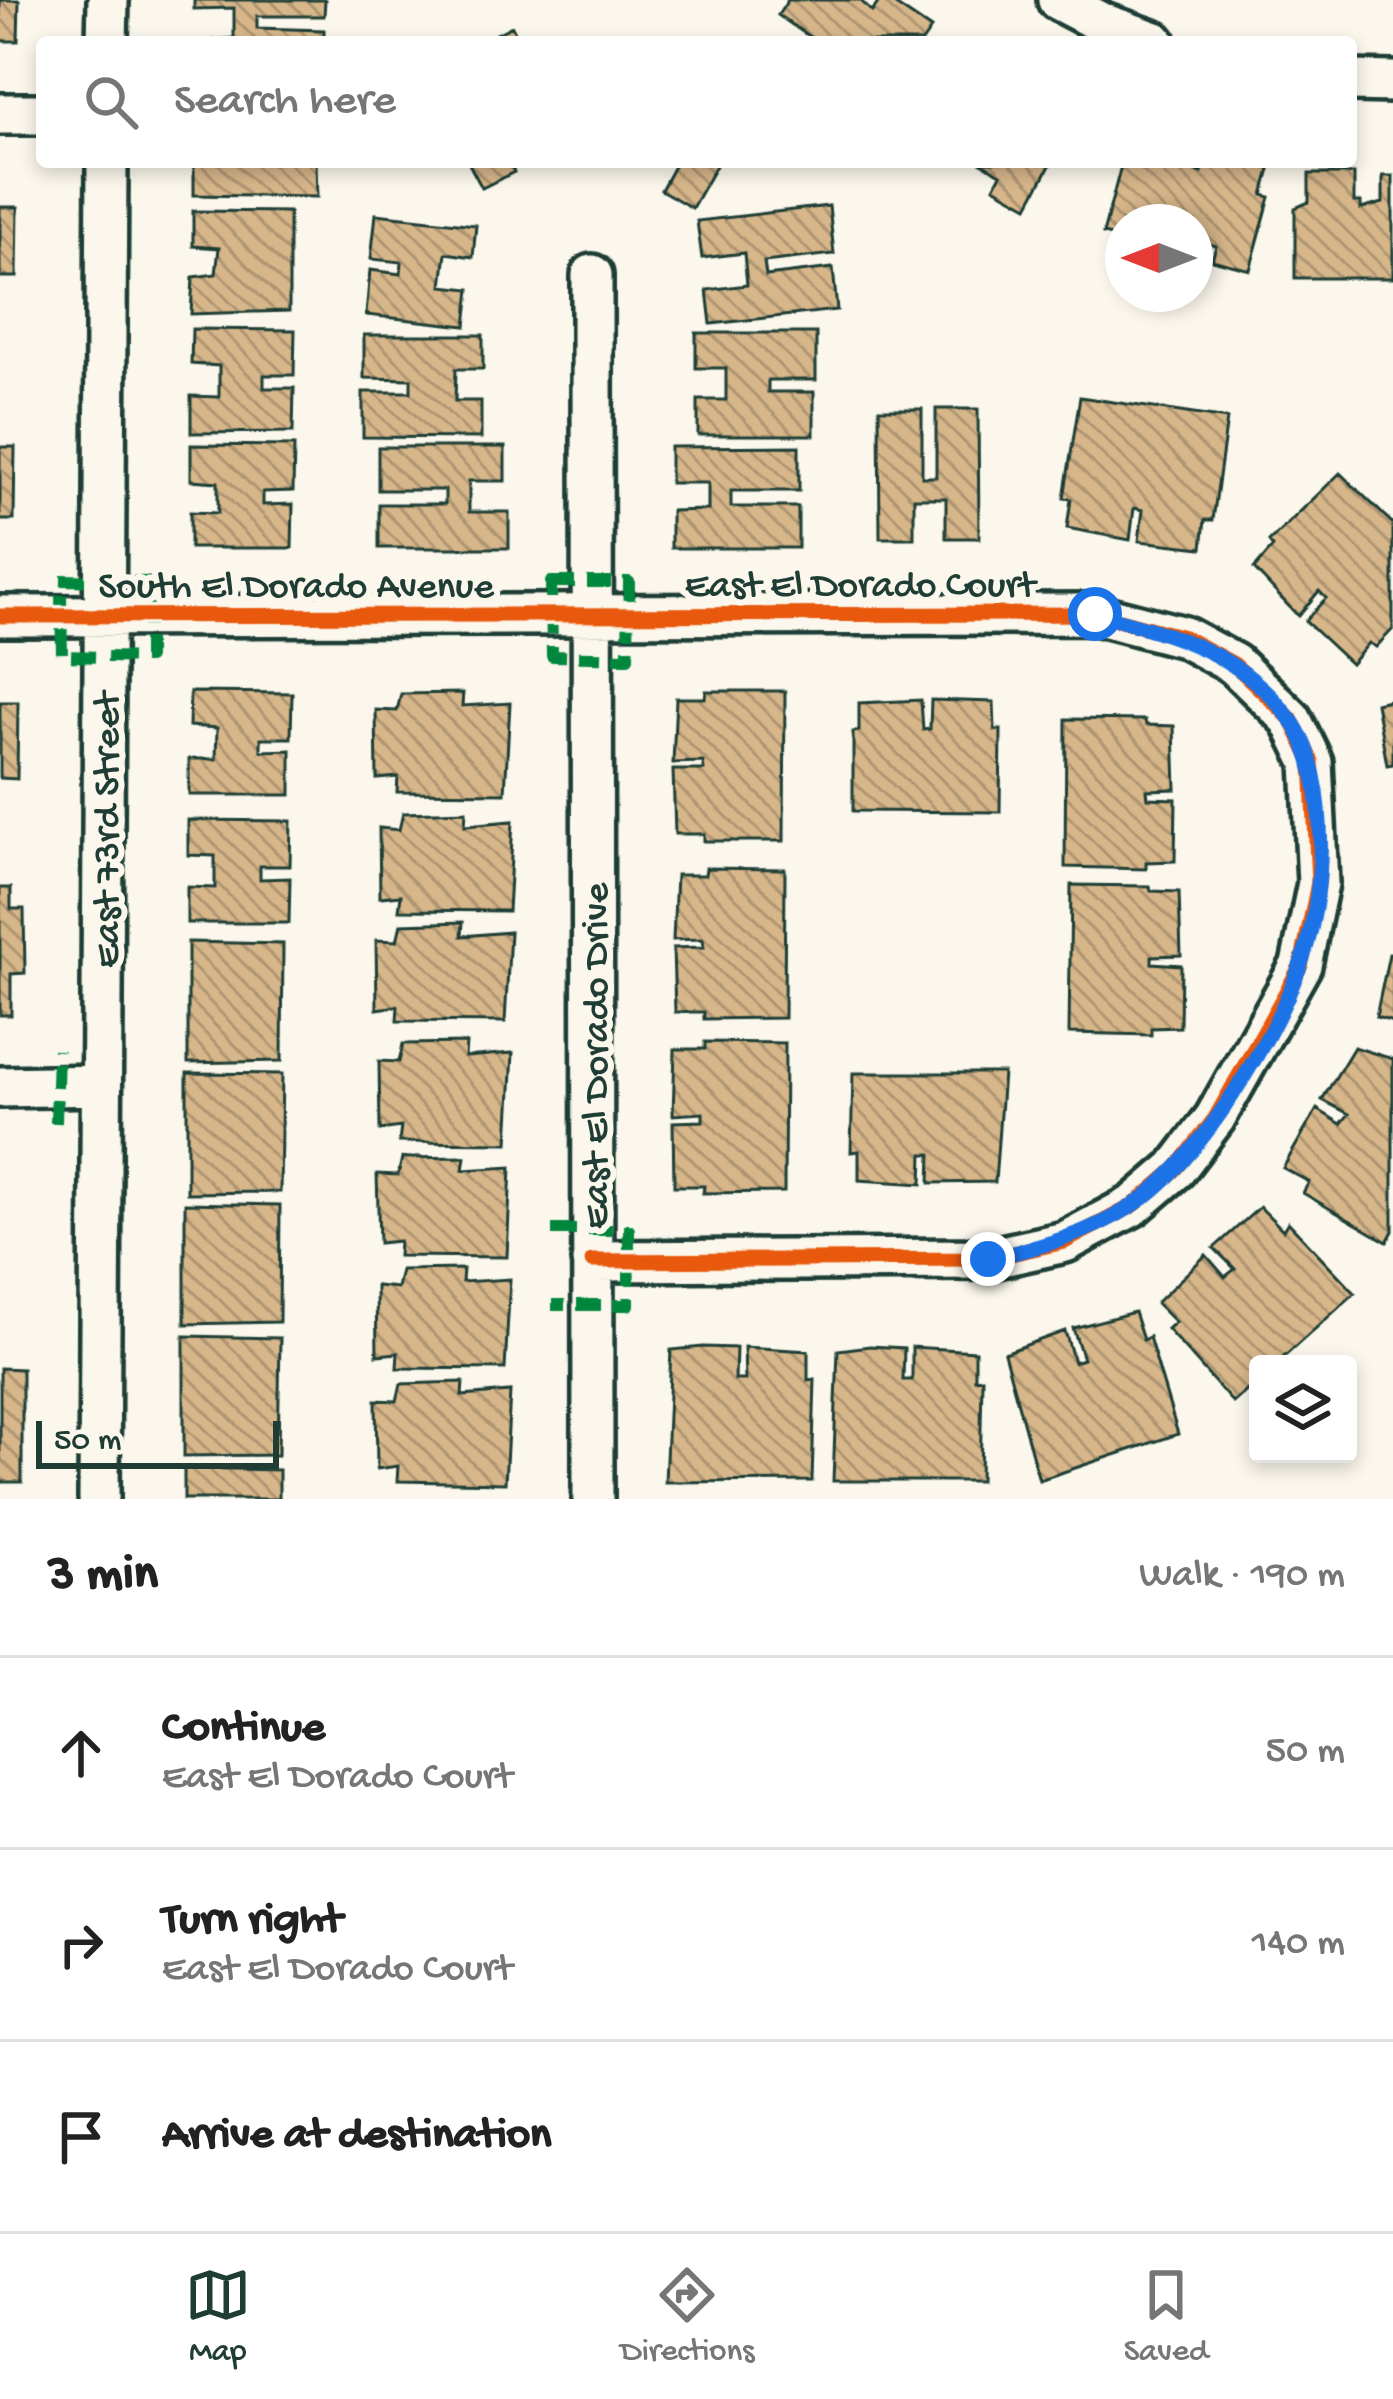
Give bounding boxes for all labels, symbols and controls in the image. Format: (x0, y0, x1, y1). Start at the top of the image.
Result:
search box (36, 36, 1357, 168)
icon: search (78, 69, 144, 135)
text: Search here (174, 76, 396, 129)
north arrow (1105, 204, 1213, 312)
street label: East El Dorado Court (685, 565, 1038, 611)
street label: South El Dorado Avenue (98, 566, 495, 612)
route start (1068, 587, 1122, 641)
street label: East 73rd Street (87, 689, 133, 968)
street label: East El Dorado Drive (576, 882, 622, 1229)
route end (961, 1232, 1015, 1286)
map controls (1249, 1355, 1357, 1463)
button: layers (1249, 1355, 1357, 1463)
scale bar (36, 1415, 279, 1468)
text: 50 m (54, 1423, 121, 1461)
text: 3 min (48, 1547, 158, 1607)
text: Walk · 190 m (1139, 1554, 1345, 1600)
text: Continue (162, 1703, 325, 1756)
icon: ahead (48, 1720, 114, 1786)
text: 50 m (1265, 1730, 1345, 1776)
text: East El Dorado Court (162, 1756, 512, 1802)
text: Turn right (162, 1895, 342, 1948)
icon: right (48, 1912, 114, 1978)
text: 140 m (1252, 1922, 1345, 1968)
text: East El Dorado Court (162, 1948, 512, 1994)
icon: arrive (48, 2104, 114, 2170)
text: Arrive at destination (162, 2110, 551, 2163)
tab: Map (185, 2262, 251, 2372)
tab: Directions (620, 2262, 754, 2372)
tab: Saved (1124, 2262, 1208, 2372)

